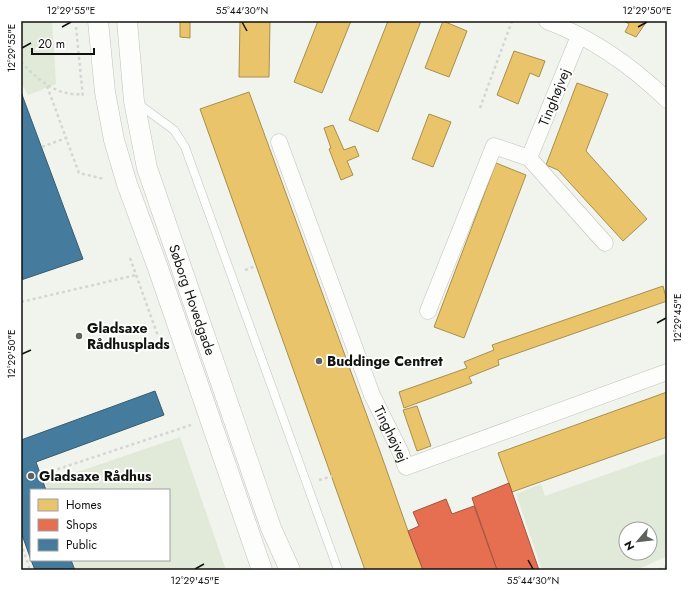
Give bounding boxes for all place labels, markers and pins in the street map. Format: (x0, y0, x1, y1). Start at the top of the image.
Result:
place label: Gladsaxe Rådhusplads (87, 318, 170, 354)
marker: Gladsaxe Rådhusplads (74, 331, 84, 341)
place label: Buddinge Centret (327, 351, 443, 371)
marker: Buddinge Centret (314, 356, 324, 366)
place label: Gladsaxe Rådhus (39, 466, 152, 486)
marker: Gladsaxe Rådhus (26, 471, 36, 481)

